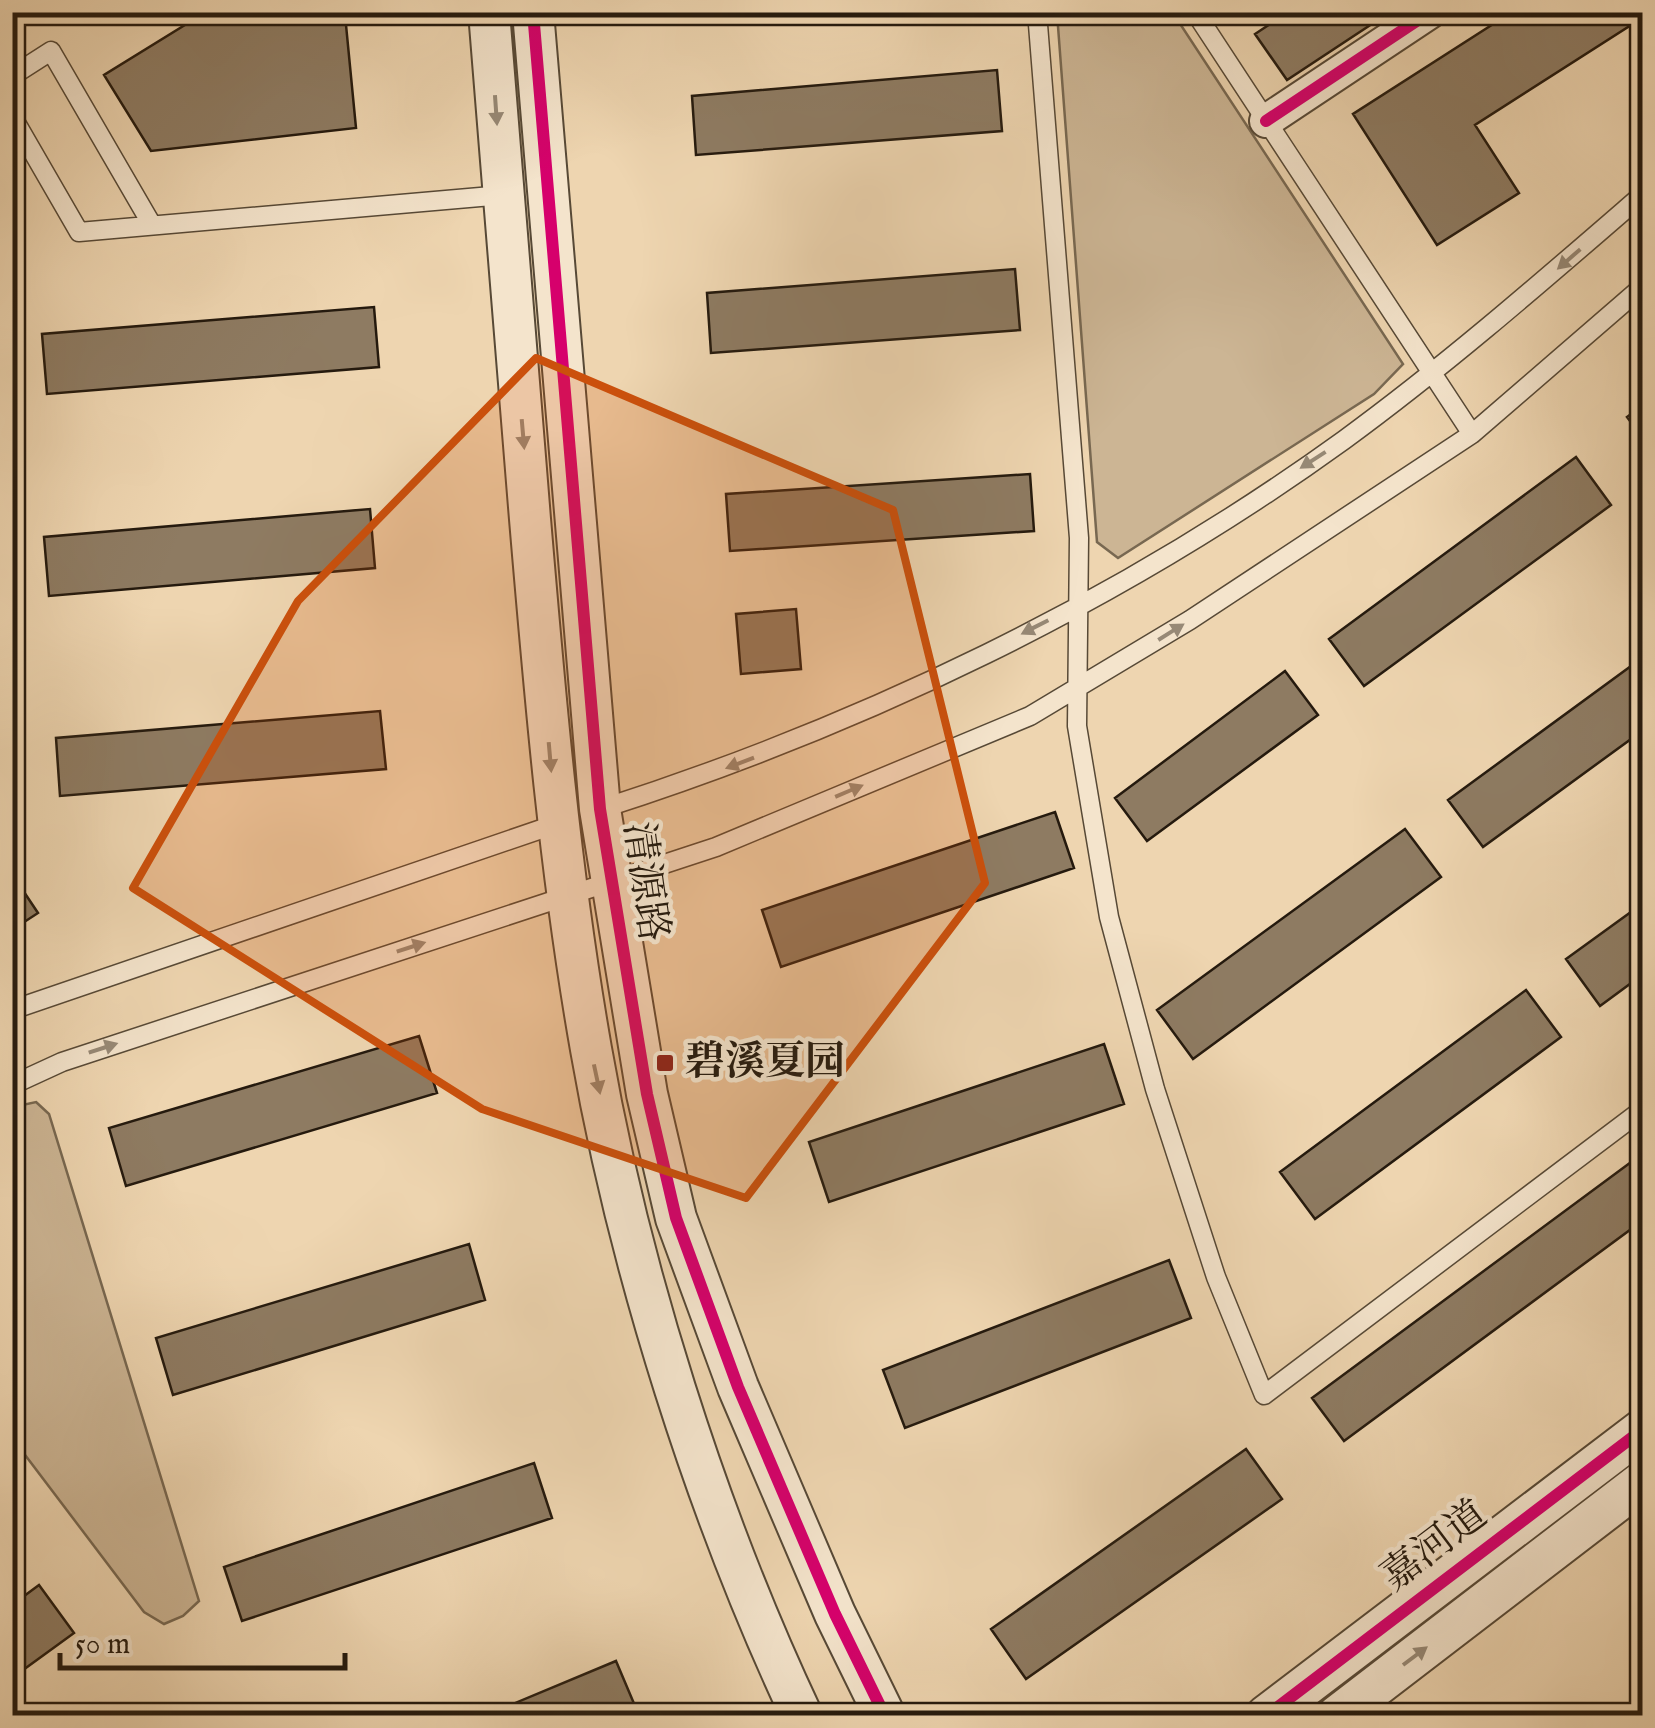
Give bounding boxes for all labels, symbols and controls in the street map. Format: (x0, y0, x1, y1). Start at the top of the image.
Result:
one-way arrow (489, 94, 505, 126)
one-way arrow (1556, 247, 1581, 269)
one-way arrow (516, 418, 532, 450)
one-way arrow (1300, 450, 1327, 468)
one-way arrow (1021, 619, 1050, 636)
one-way arrow (1157, 624, 1185, 641)
one-way arrow (543, 742, 559, 774)
one-way arrow (725, 755, 755, 771)
one-way arrow (834, 783, 864, 799)
street label: 清源路 (610, 819, 678, 945)
one-way arrow (397, 939, 427, 954)
place label: 碧溪夏园 (685, 1038, 845, 1089)
one-way arrow (88, 1040, 118, 1055)
marker: 碧溪夏园 (654, 1052, 676, 1074)
one-way arrow (590, 1064, 605, 1095)
street label: 嘉河道 (1372, 1491, 1498, 1603)
scale bar (60, 1608, 345, 1670)
text: 50 m (75, 1626, 130, 1664)
one-way arrow (1401, 1646, 1427, 1667)

